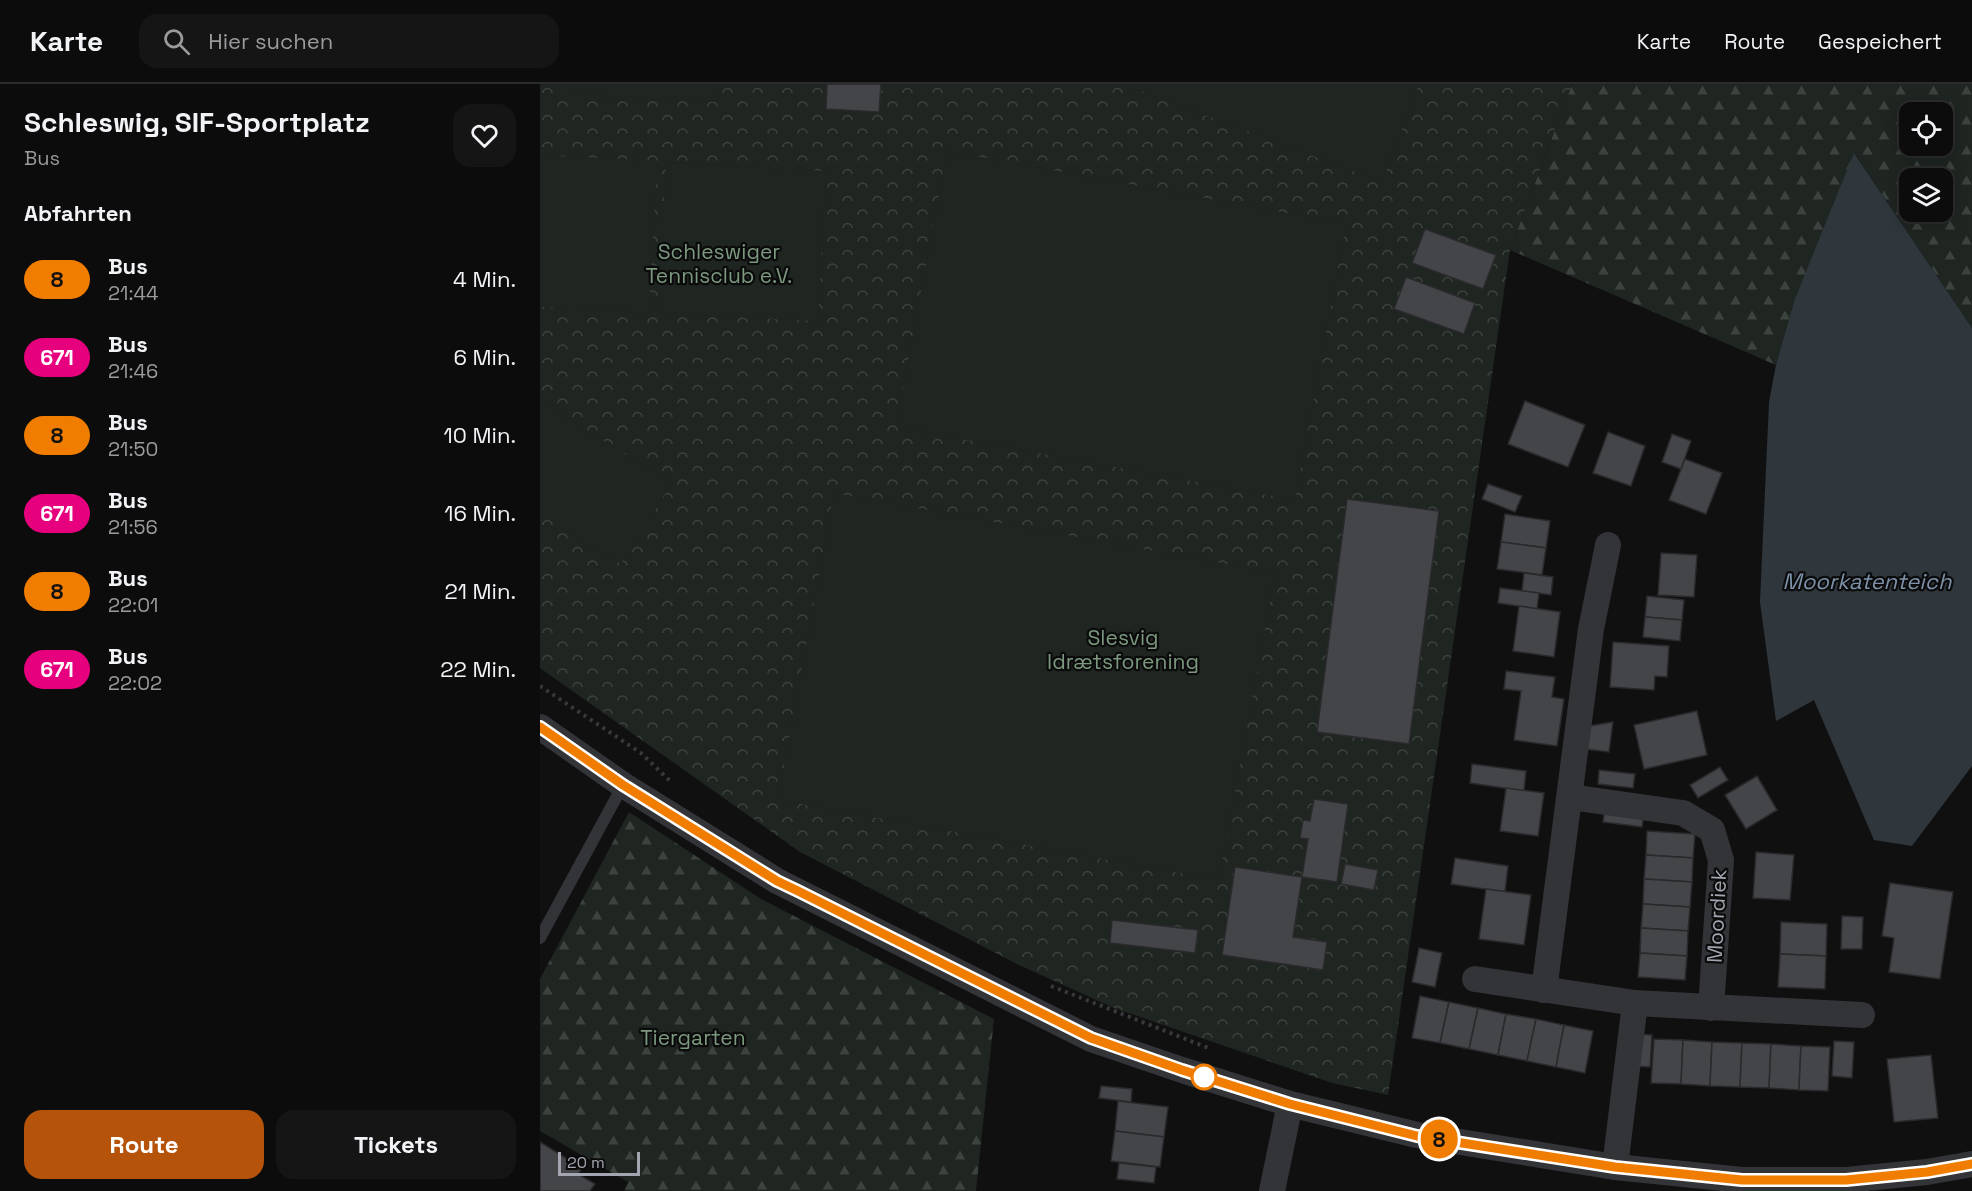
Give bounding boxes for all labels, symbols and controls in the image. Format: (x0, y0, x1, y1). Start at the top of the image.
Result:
search box (139, 14, 559, 68)
text: Karte (30, 23, 103, 59)
icon: search (160, 25, 193, 58)
text: Hier suchen (208, 27, 333, 55)
text: Karte (1637, 28, 1691, 55)
text: Route (1724, 28, 1785, 55)
text: Gespeichert (1818, 28, 1942, 55)
map controls (1899, 102, 1953, 222)
button: locate (1899, 102, 1953, 156)
text: Schleswig, SIF-Sportplatz (24, 104, 370, 140)
button: heart (453, 104, 516, 167)
text: Bus (24, 145, 60, 171)
button: layers (1899, 168, 1953, 222)
text: Abfahrten (24, 199, 132, 227)
park label: Schleswiger Tennisclub e.V. (646, 238, 792, 289)
text: Bus (108, 252, 148, 280)
text: 4 Min. (453, 265, 516, 293)
text: 8 (51, 266, 63, 293)
text: 21:44 (108, 280, 158, 306)
text: Bus (108, 330, 148, 358)
text: 6 Min. (453, 343, 516, 371)
text: 671 (40, 344, 74, 371)
text: 21:46 (108, 358, 158, 384)
text: Bus (108, 408, 148, 436)
text: 10 Min. (444, 421, 516, 449)
text: 8 (51, 422, 63, 449)
text: 21:50 (108, 436, 158, 462)
text: Bus (108, 486, 148, 514)
text: 16 Min. (444, 499, 516, 527)
text: 671 (40, 500, 74, 527)
text: 21:56 (108, 514, 158, 540)
text: Bus (108, 564, 148, 592)
water label: Moorkatenteich (1783, 567, 1952, 595)
text: 21 Min. (444, 577, 516, 605)
text: 8 (51, 578, 63, 605)
text: 22:01 (108, 592, 158, 618)
park label: Slesvig Idrætsforening (1047, 624, 1199, 675)
text: Bus (108, 642, 148, 670)
text: 22 Min. (440, 655, 516, 683)
text: 671 (40, 656, 74, 683)
text: 22:02 (108, 670, 162, 696)
street label: Moordiek (1701, 868, 1732, 964)
park label: Tiergarten (640, 1024, 746, 1051)
unlabelled marker (1191, 1064, 1217, 1090)
button: Route (24, 1110, 264, 1179)
button: Tickets (276, 1110, 516, 1179)
line badge: 8 (1420, 1120, 1458, 1158)
text: 8 (1433, 1126, 1445, 1153)
scale bar (558, 1149, 640, 1176)
text: 20 m (567, 1152, 605, 1173)

